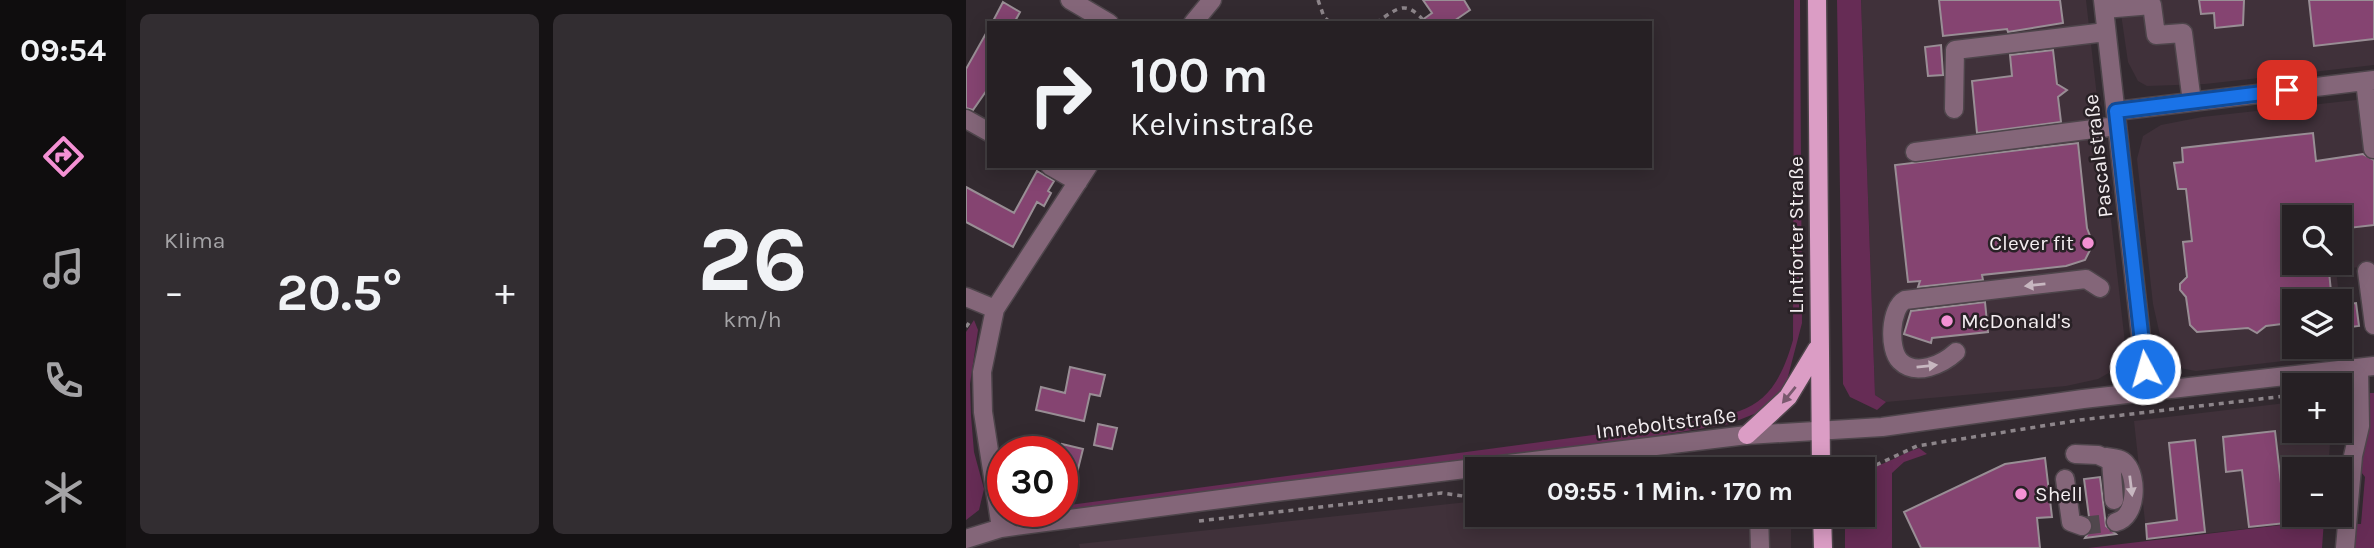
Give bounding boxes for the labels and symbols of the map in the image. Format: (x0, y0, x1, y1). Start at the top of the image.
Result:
pin (2257, 60, 2317, 120)
street label: Pascalstraße (2079, 93, 2117, 219)
street label: Lintforter Straße (1784, 156, 1808, 314)
place label: Clever fit (1989, 231, 2074, 255)
marker: Clever fit (2080, 235, 2096, 251)
one-way arrow (2023, 280, 2045, 291)
place label: McDonald's (1961, 309, 2071, 333)
marker: McDonald's (1939, 313, 1955, 329)
position arrow (2108, 332, 2182, 406)
one-way arrow (1917, 360, 1939, 371)
one-way arrow (1782, 387, 1797, 404)
street label: Inneboltstraße (1594, 402, 1738, 444)
speed limit sign: 30 (987, 436, 1078, 527)
one-way arrow (2126, 475, 2137, 497)
place label: Shell (2035, 482, 2083, 506)
marker: Shell (2013, 486, 2029, 502)

